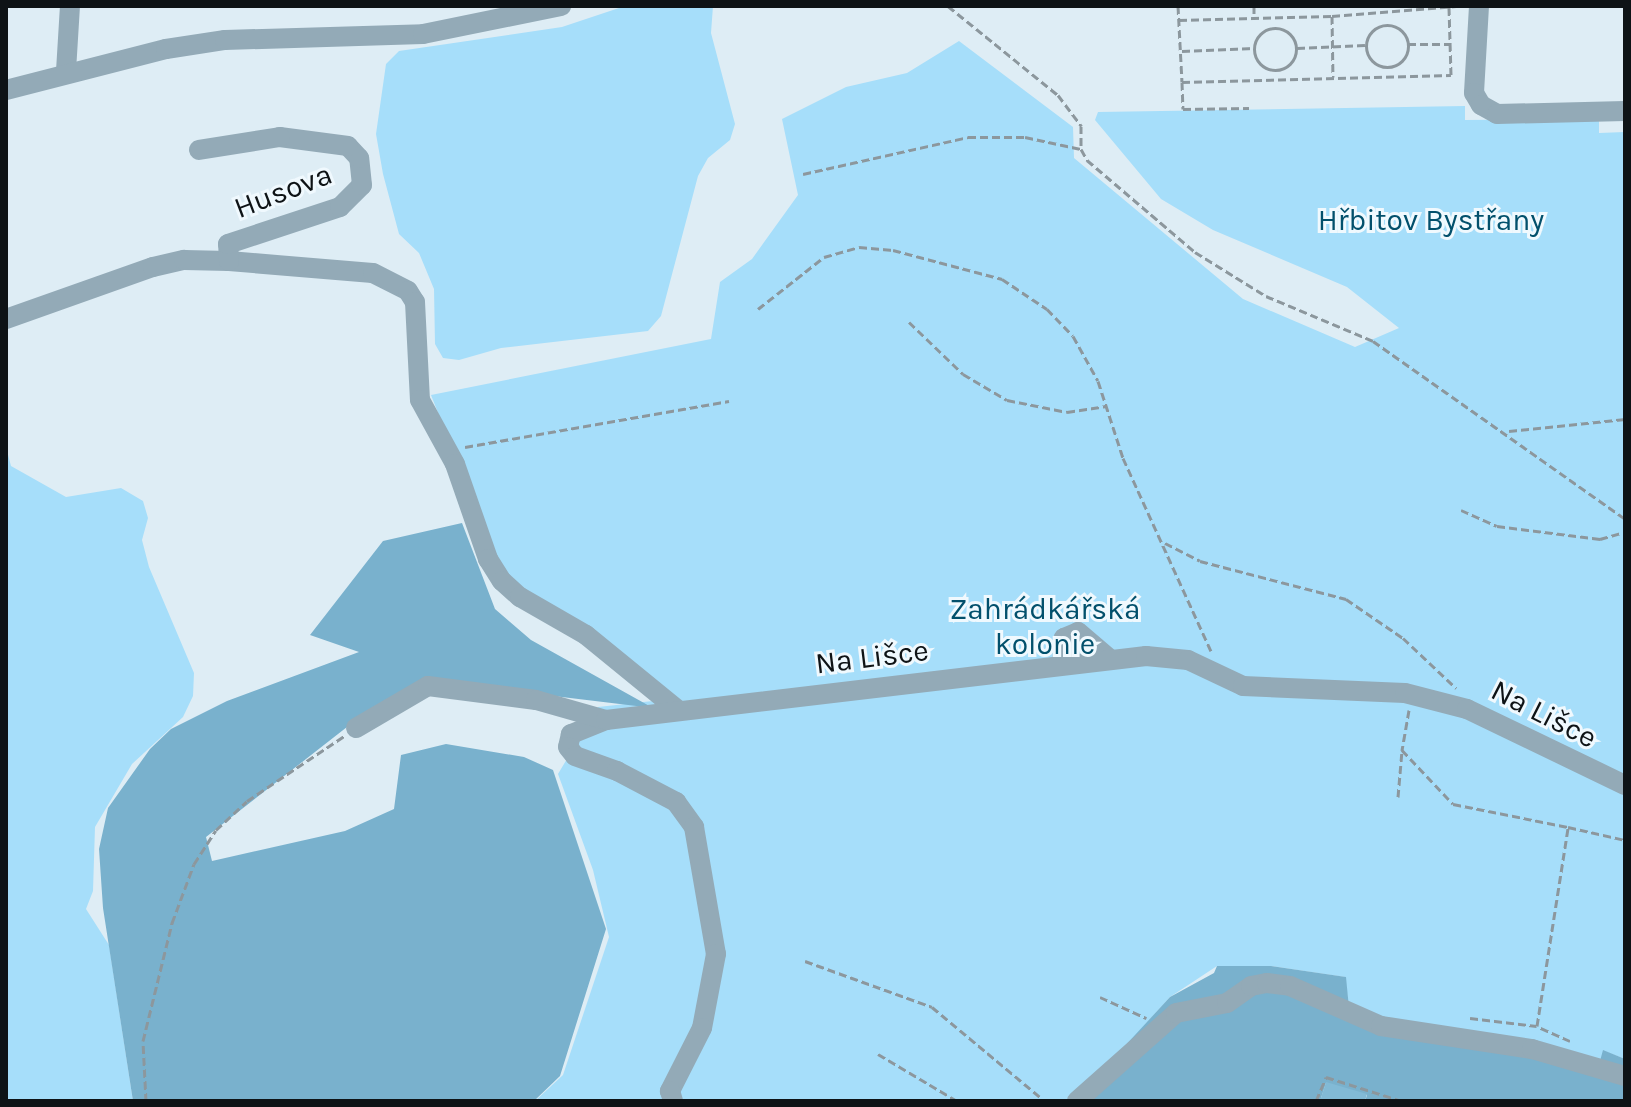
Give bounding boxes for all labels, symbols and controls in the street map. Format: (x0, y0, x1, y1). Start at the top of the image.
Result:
street label: Husova (229, 156, 337, 226)
park label: Hřbitov Bystřany (1318, 202, 1544, 238)
park label: Zahrádkářská kolonie (950, 591, 1140, 662)
street label: Na Lišce (813, 632, 931, 682)
street label: Na Lišce (1485, 672, 1603, 756)

